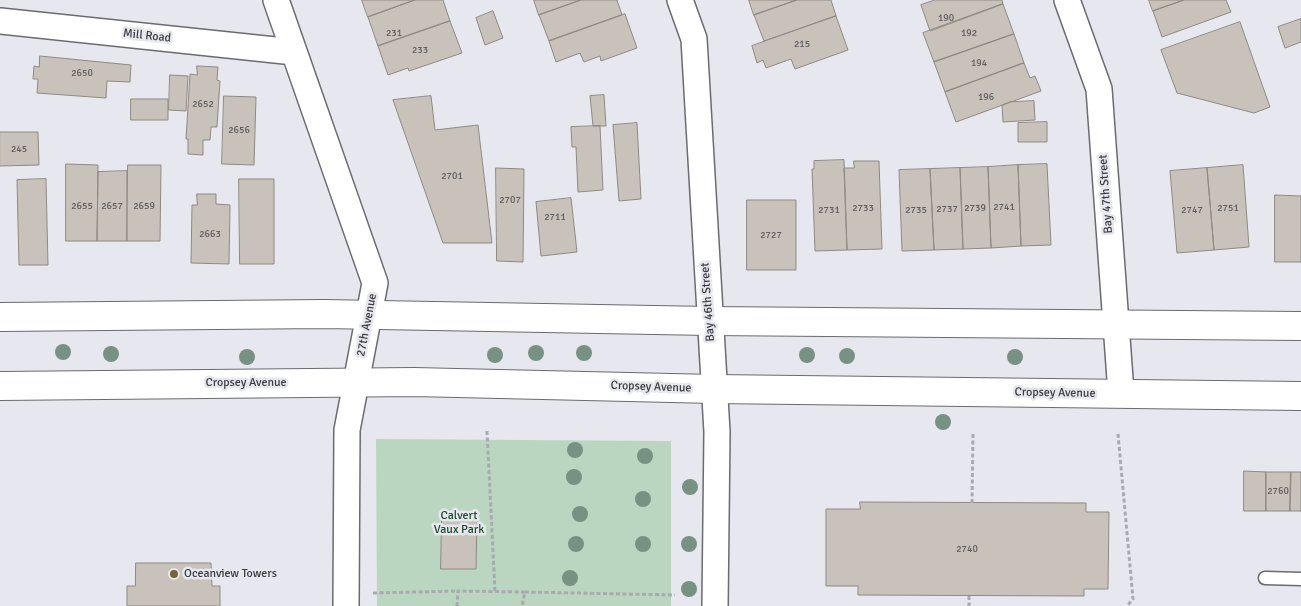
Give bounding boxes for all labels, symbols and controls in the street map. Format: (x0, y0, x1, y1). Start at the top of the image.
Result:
house number: 190 (938, 12, 954, 24)
street label: Mill Road (122, 26, 172, 46)
house number: 231 (386, 27, 402, 39)
house number: 192 (961, 27, 977, 39)
house number: 215 (794, 38, 810, 50)
house number: 233 (412, 44, 428, 56)
house number: 194 (971, 57, 987, 69)
house number: 2650 (71, 67, 93, 79)
house number: 196 (978, 91, 994, 103)
house number: 2652 (192, 98, 214, 110)
house number: 2656 (228, 124, 250, 136)
house number: 245 (11, 143, 27, 155)
street label: Bay 47th Street (1096, 154, 1116, 234)
house number: 2701 (441, 170, 463, 182)
house number: 2707 (499, 194, 521, 206)
house number: 2655 (71, 200, 93, 212)
house number: 2657 (101, 200, 123, 212)
house number: 2659 (133, 200, 155, 212)
house number: 2741 (993, 201, 1015, 213)
house number: 2733 (852, 202, 874, 214)
house number: 2739 (964, 202, 986, 214)
house number: 2751 (1217, 202, 1239, 214)
house number: 2737 (936, 203, 958, 215)
house number: 2731 (818, 204, 840, 216)
house number: 2735 (905, 204, 927, 216)
house number: 2747 (1181, 204, 1203, 216)
house number: 2711 (544, 211, 566, 223)
house number: 2663 (199, 228, 221, 240)
house number: 2727 (760, 229, 782, 241)
street label: Bay 46th Street (698, 262, 718, 342)
street label: 27th Avenue (354, 292, 380, 358)
street label: Cropsey Avenue (206, 376, 286, 390)
street label: Cropsey Avenue (610, 378, 692, 396)
street label: Cropsey Avenue (1014, 385, 1096, 401)
house number: 2760 (1267, 485, 1289, 497)
park label: Calvert Vaux Park (434, 509, 484, 537)
house number: 2740 (956, 543, 978, 555)
place label: Oceanview Towers (184, 567, 277, 581)
marker: Oceanview Towers (168, 568, 180, 580)

